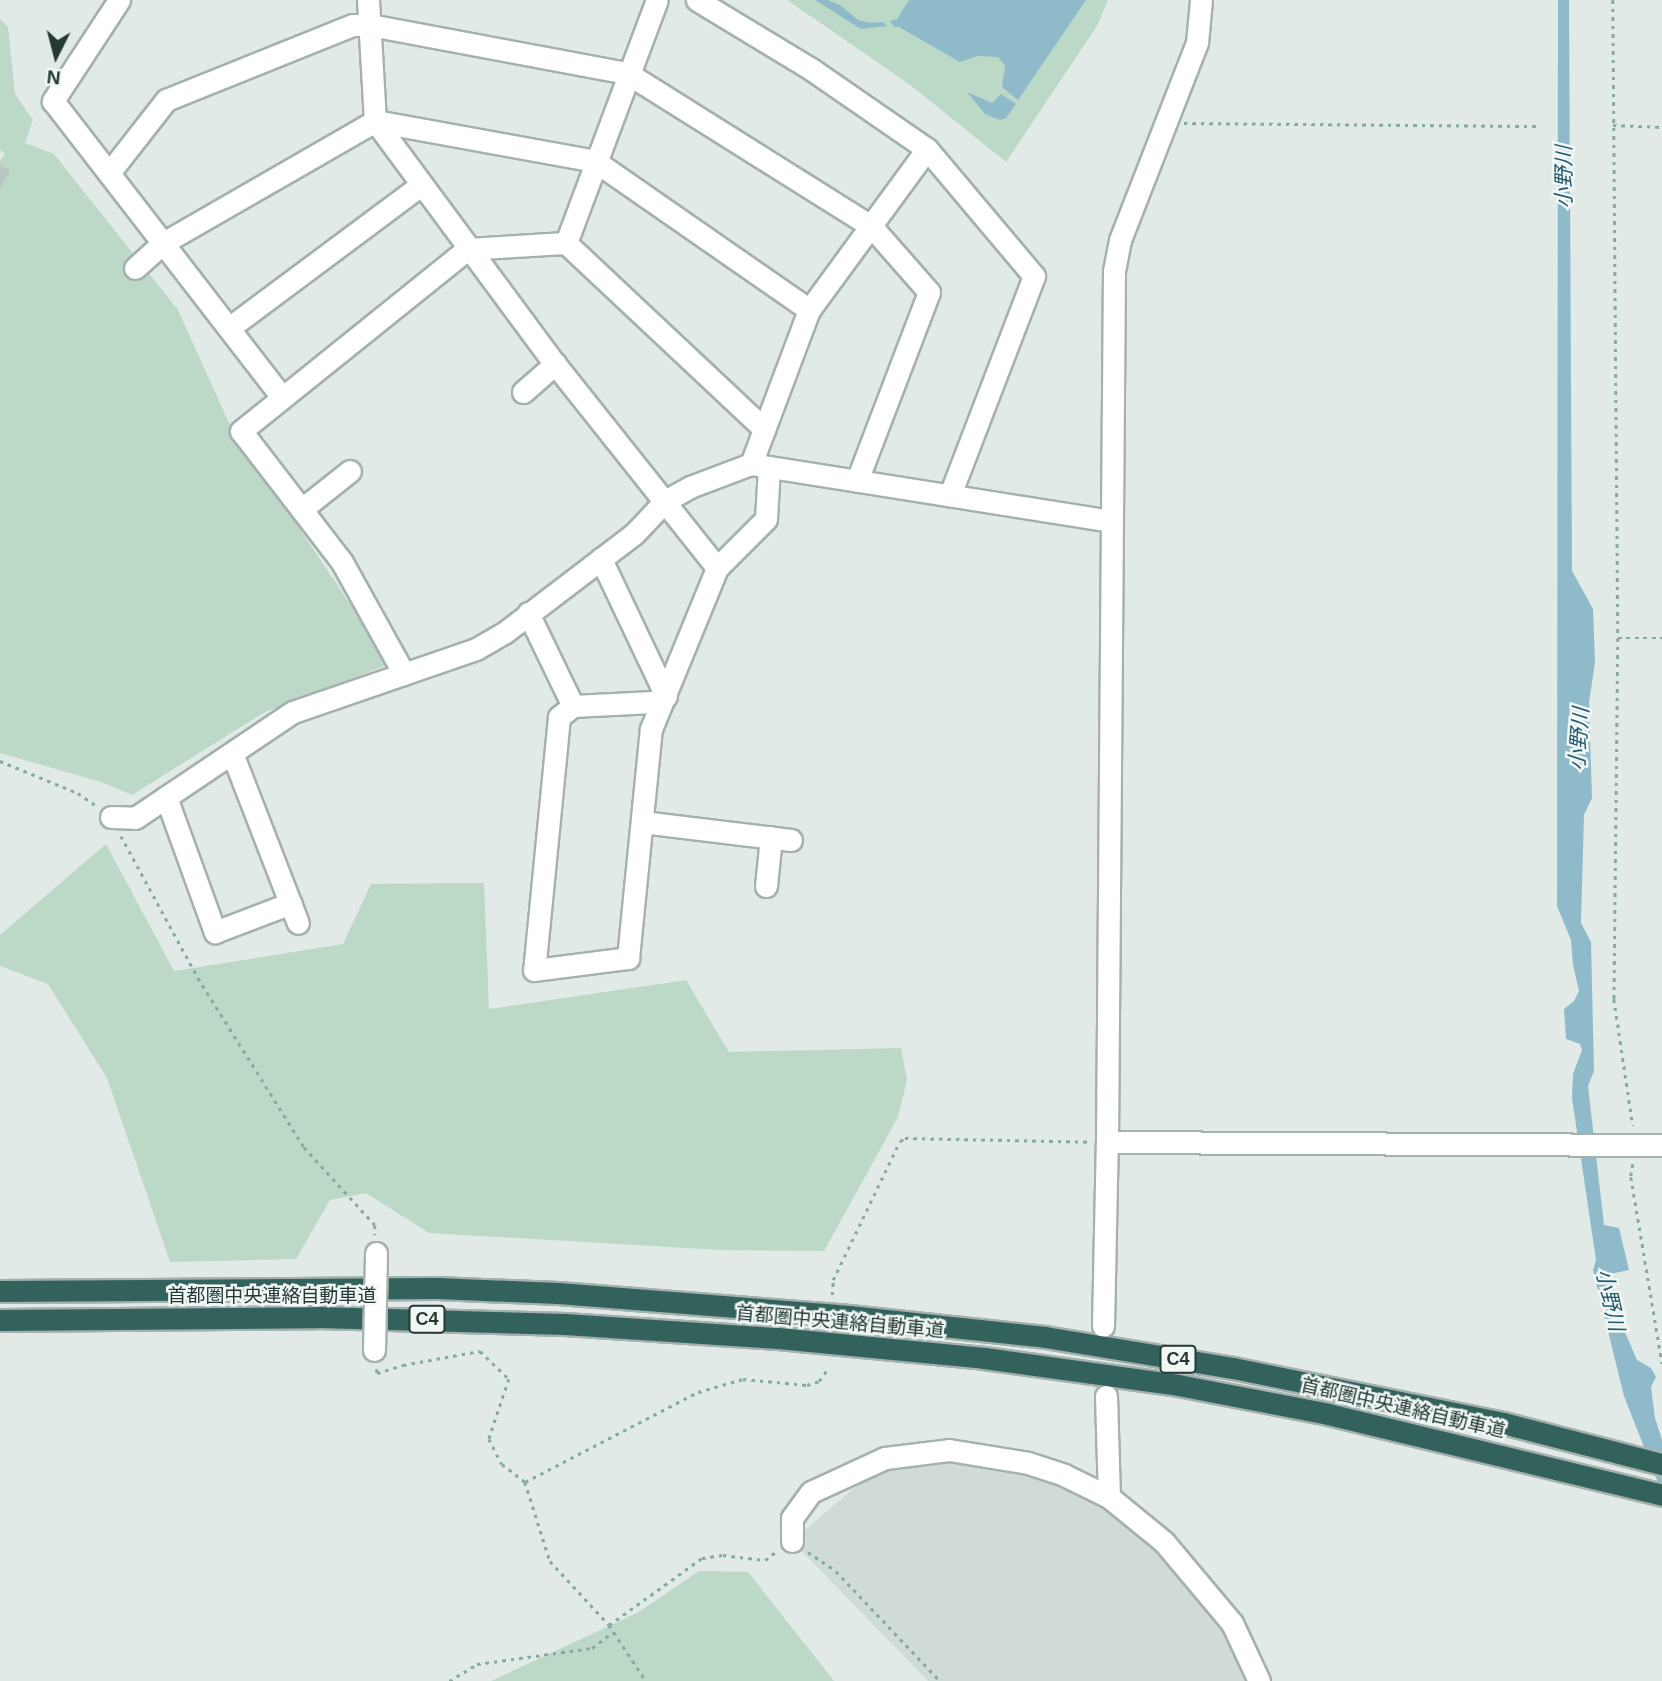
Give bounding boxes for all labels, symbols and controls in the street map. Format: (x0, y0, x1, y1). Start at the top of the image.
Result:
north arrow (21, 21, 91, 91)
text: N (46, 66, 62, 89)
water label: 小野川 (1551, 146, 1577, 208)
water label: 小野川 (1564, 707, 1594, 771)
water label: 小野川 (1591, 1266, 1629, 1334)
street label: 首都圏中央連絡自動車道 (168, 1285, 376, 1307)
street label: 首都圏中央連絡自動車道 (735, 1302, 945, 1342)
road number: C4 (408, 1304, 446, 1334)
road number: C4 (1159, 1344, 1197, 1374)
street label: 首都圏中央連絡自動車道 (1299, 1373, 1507, 1443)

